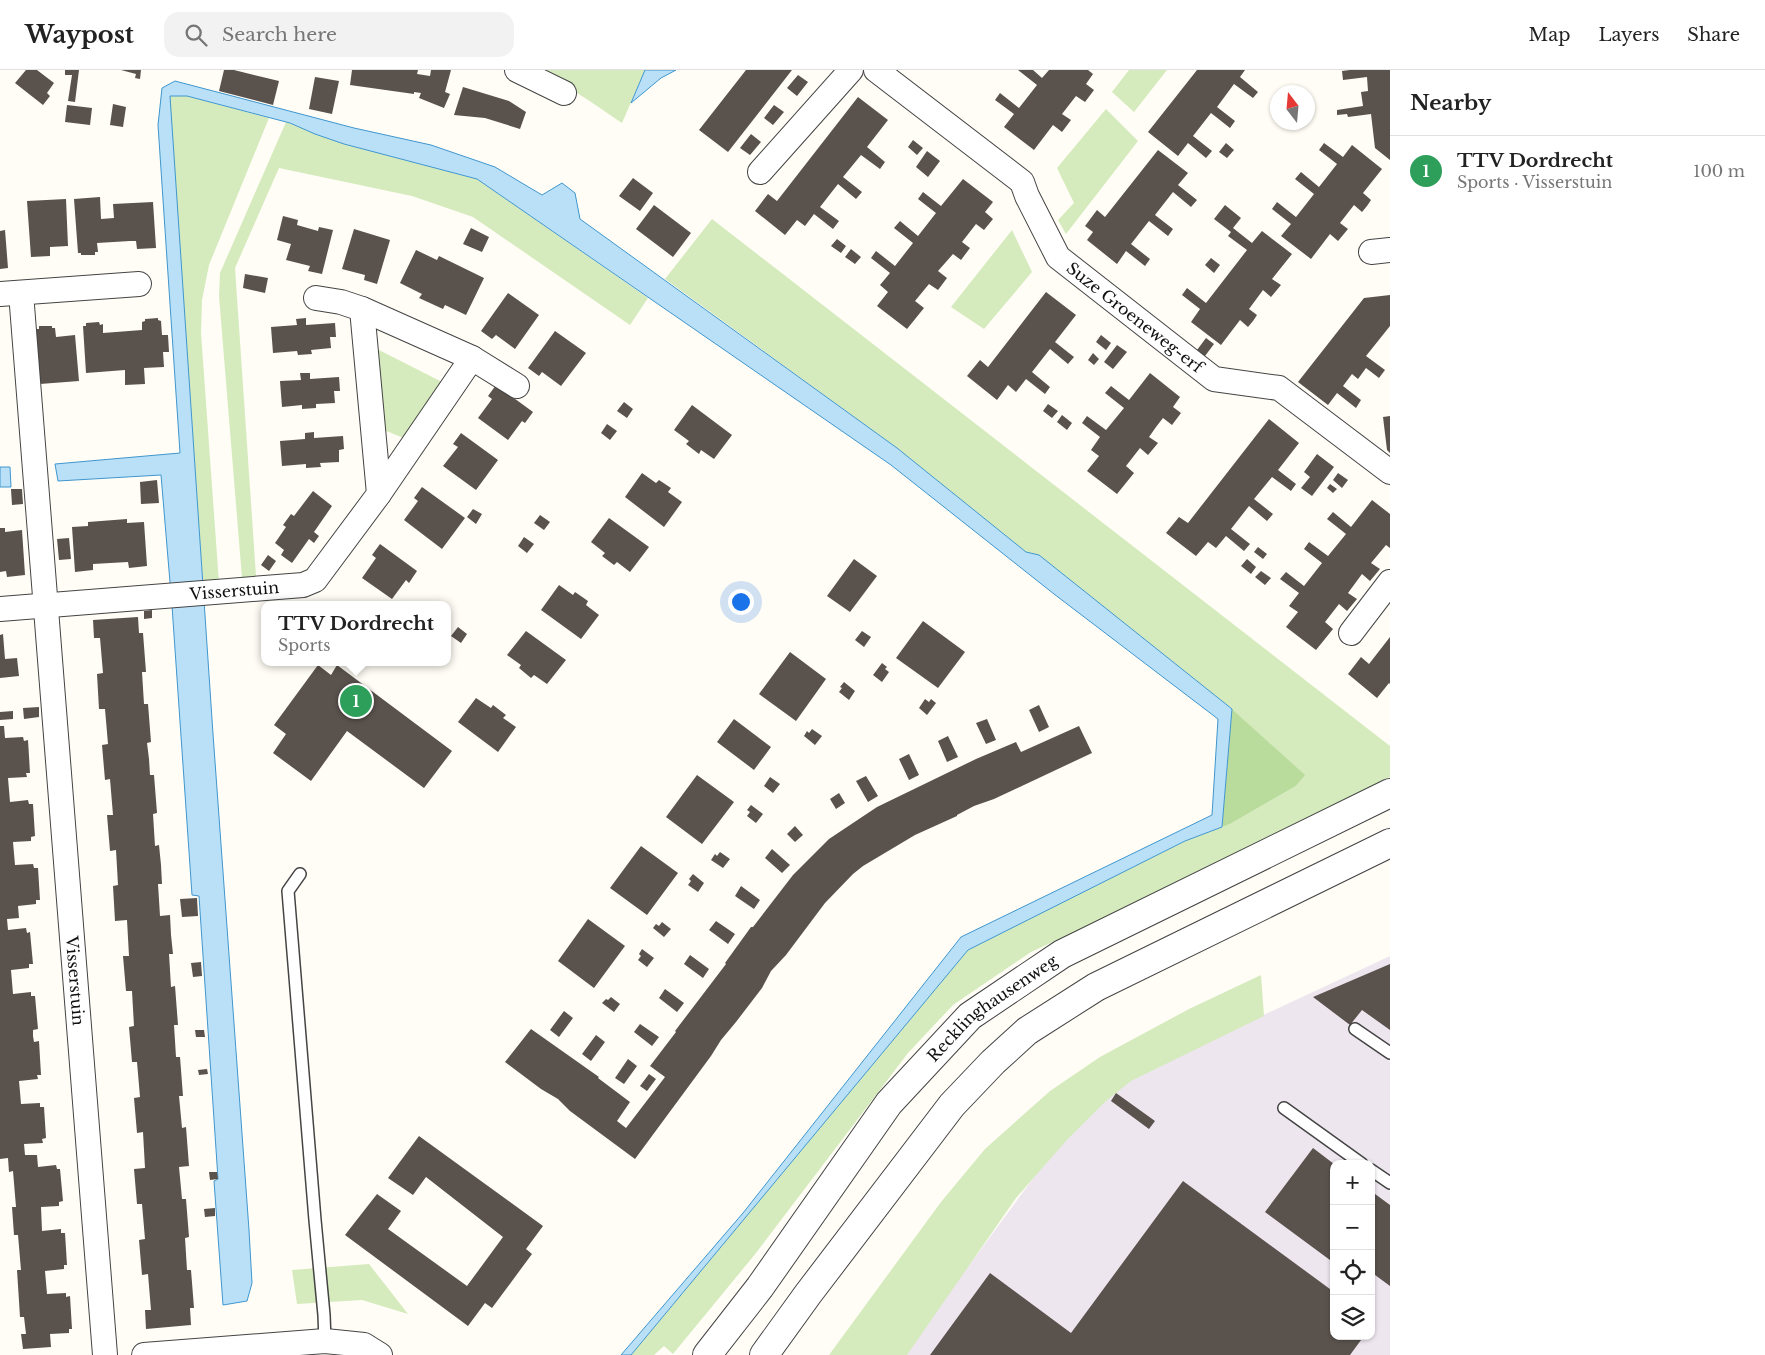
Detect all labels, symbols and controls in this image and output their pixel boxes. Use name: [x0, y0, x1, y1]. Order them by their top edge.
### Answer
search box: [164, 12, 514, 57]
text: Waypost: [25, 20, 134, 49]
icon: search: [182, 21, 210, 49]
text: Search here: [222, 23, 337, 46]
text: Map: [1529, 24, 1570, 46]
text: Layers: [1598, 24, 1659, 46]
text: Share: [1687, 24, 1740, 46]
north arrow: [1270, 85, 1315, 130]
text: Nearby: [1410, 90, 1491, 116]
text: TTV Dordrecht: [1457, 149, 1613, 172]
text: 1: [1423, 161, 1429, 181]
text: 100 m: [1693, 161, 1745, 181]
text: Sports · Visserstuin: [1457, 172, 1612, 192]
street label: Suze Groeneweg-erf: [1063, 258, 1209, 378]
street label: Visserstuin: [188, 577, 280, 604]
your location: [728, 589, 754, 615]
popup: [261, 601, 451, 666]
text: TTV Dordrecht: [278, 612, 434, 635]
text: Sports: [278, 635, 331, 655]
pin: 1: [340, 682, 372, 720]
street label: Visserstuin: [62, 934, 89, 1026]
street label: Recklinghausenweg: [923, 950, 1061, 1066]
map controls: [1330, 1160, 1375, 1340]
button: +: [1330, 1160, 1375, 1205]
button: −: [1330, 1205, 1375, 1250]
button: locate: [1330, 1250, 1375, 1295]
button: layers: [1330, 1295, 1375, 1340]

